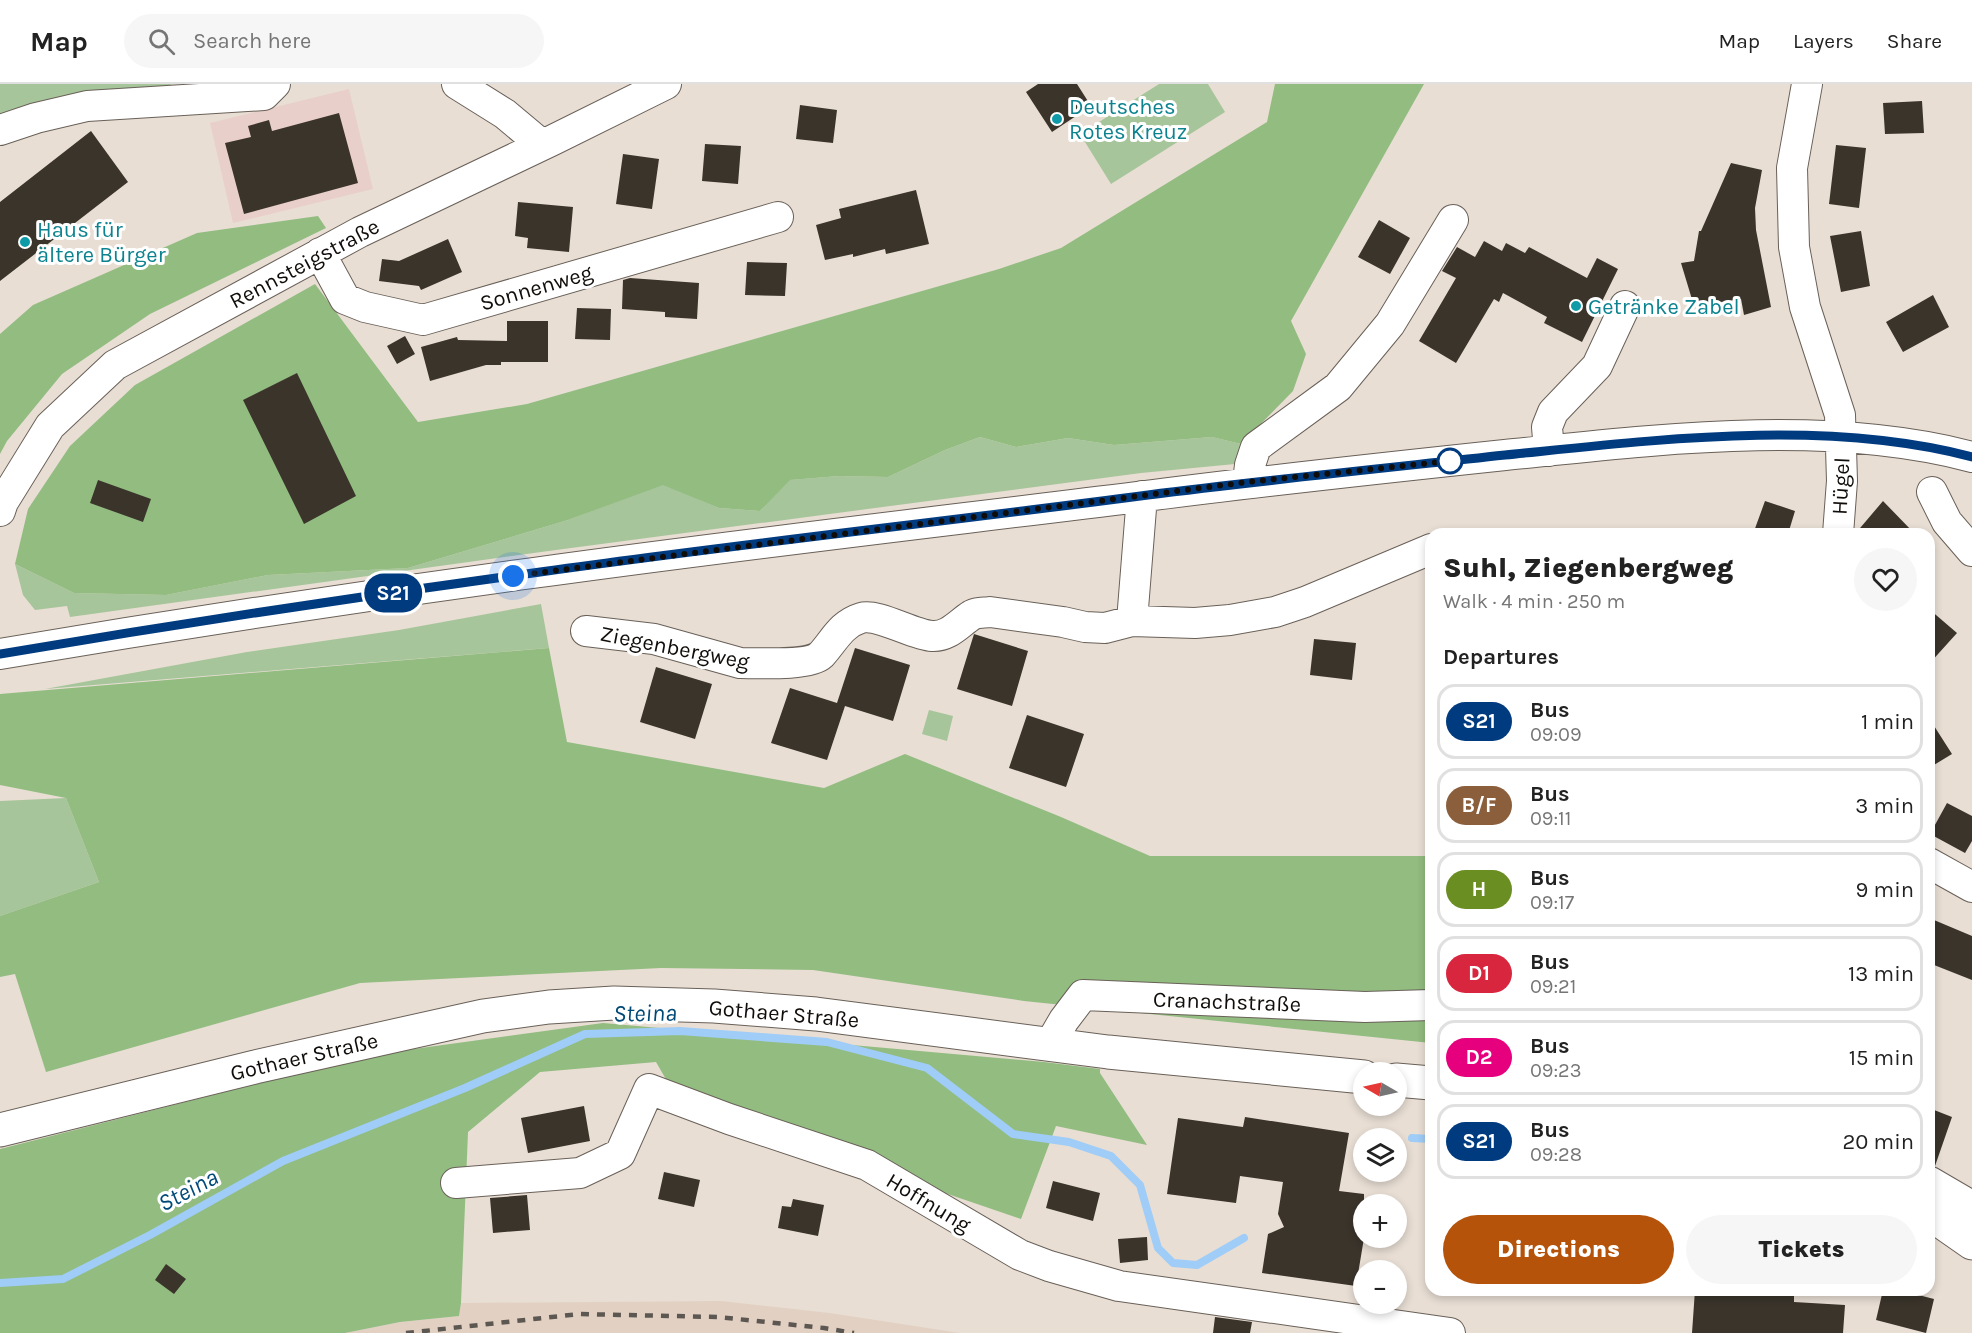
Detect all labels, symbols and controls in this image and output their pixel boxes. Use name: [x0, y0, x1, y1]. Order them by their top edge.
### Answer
search box: [124, 14, 544, 68]
text: Map: [30, 25, 88, 58]
icon: search: [145, 25, 178, 58]
text: Search here: [193, 28, 311, 54]
text: Map: [1718, 29, 1760, 53]
text: Layers: [1793, 29, 1854, 53]
text: Share: [1887, 29, 1942, 53]
place label: Deutsches Rotes Kreuz: [1069, 94, 1187, 145]
marker: Deutsches Rotes Kreuz: [1050, 112, 1064, 126]
street label: Rennsteigstraße: [225, 213, 384, 314]
place label: Haus für ältere Bürger: [37, 217, 166, 268]
marker: Haus für ältere Bürger: [18, 235, 32, 249]
street label: Sonnenweg: [477, 259, 596, 316]
place label: Getränke Zabel: [1588, 294, 1740, 320]
marker: Getränke Zabel: [1569, 299, 1583, 313]
unlabelled marker: [1437, 448, 1463, 474]
street label: Hügel: [1827, 456, 1855, 516]
button: heart: [1854, 548, 1917, 611]
text: Suhl, Ziegenbergweg: [1443, 551, 1734, 584]
your location: [498, 561, 528, 591]
line badge: S21: [358, 574, 428, 612]
text: S21: [376, 581, 410, 605]
text: Walk · 4 min · 250 m: [1443, 590, 1625, 613]
street label: Ziegenbergweg: [598, 621, 752, 675]
text: Departures: [1443, 644, 1559, 670]
text: Bus: [1530, 697, 1570, 723]
text: S21: [1462, 709, 1496, 733]
text: 1 min: [1861, 709, 1914, 735]
text: 09:09: [1530, 723, 1582, 746]
text: Bus: [1530, 781, 1570, 807]
text: B/F: [1462, 793, 1497, 817]
text: 3 min: [1855, 793, 1914, 819]
text: 09:11: [1530, 807, 1571, 830]
text: Bus: [1530, 865, 1570, 891]
text: H: [1472, 877, 1486, 901]
text: 9 min: [1856, 877, 1914, 903]
text: 09:17: [1530, 891, 1574, 914]
text: Bus: [1530, 949, 1570, 975]
text: D1: [1468, 961, 1490, 985]
text: 13 min: [1848, 961, 1914, 987]
text: 09:21: [1530, 975, 1576, 998]
street label: Cranachstraße: [1152, 986, 1302, 1018]
street label: Gothaer Straße: [708, 994, 860, 1034]
water label: Steina: [613, 998, 677, 1028]
street label: Gothaer Straße: [228, 1027, 381, 1087]
text: Bus: [1530, 1033, 1570, 1059]
text: D2: [1465, 1045, 1493, 1069]
text: 15 min: [1849, 1045, 1914, 1071]
text: 09:23: [1530, 1059, 1581, 1082]
north arrow: [1353, 1062, 1407, 1116]
map controls: [1353, 1062, 1407, 1314]
text: Bus: [1530, 1117, 1570, 1143]
button: layers: [1353, 1128, 1407, 1182]
text: S21: [1462, 1129, 1496, 1153]
text: 20 min: [1843, 1129, 1914, 1155]
text: 09:28: [1530, 1143, 1582, 1166]
water label: Steina: [153, 1163, 223, 1217]
street label: Hoffnung: [881, 1167, 976, 1239]
button: +: [1353, 1194, 1407, 1248]
button: Directions: [1443, 1215, 1674, 1284]
button: Tickets: [1686, 1215, 1917, 1284]
button: −: [1353, 1260, 1407, 1314]

